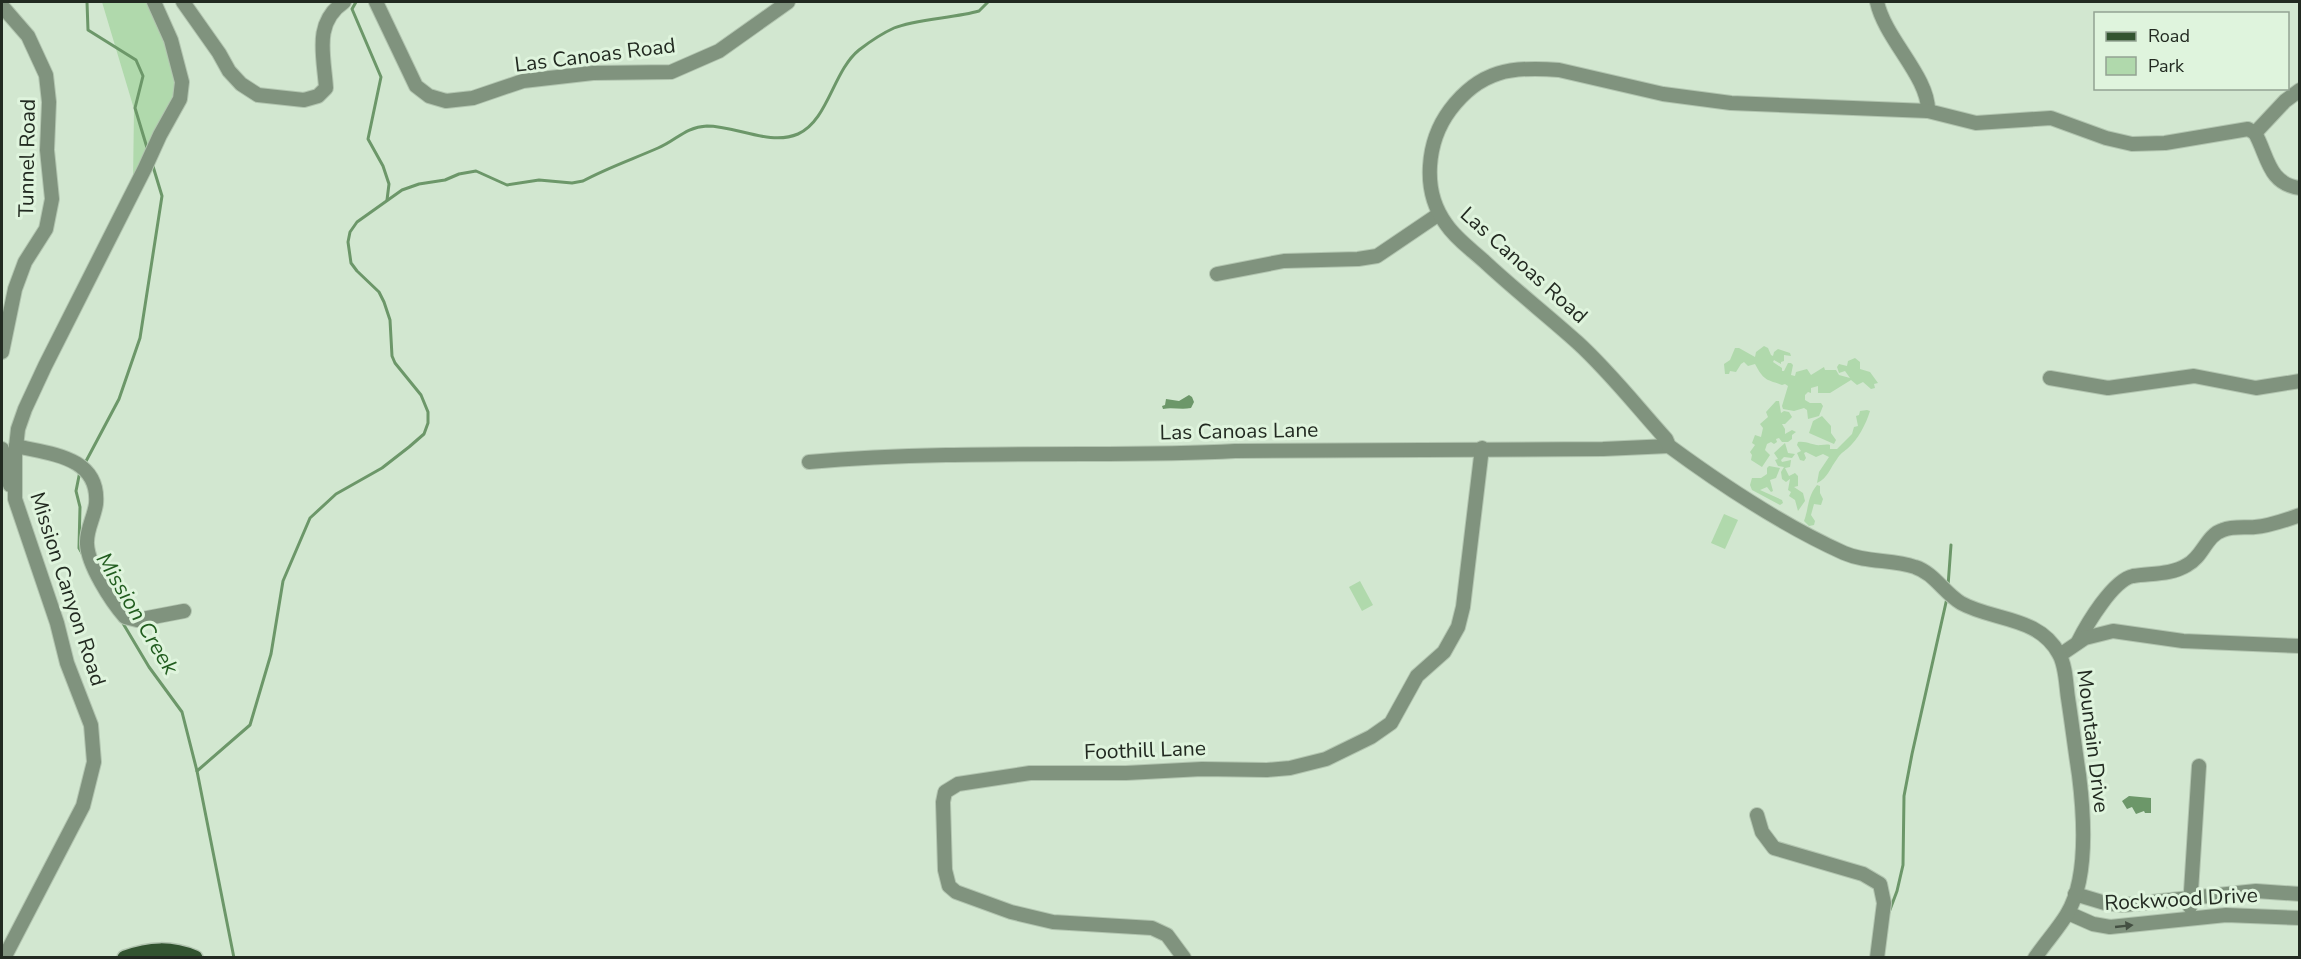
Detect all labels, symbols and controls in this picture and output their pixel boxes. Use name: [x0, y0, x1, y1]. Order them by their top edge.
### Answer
legend: [2094, 12, 2289, 90]
text: Road: [2148, 24, 2190, 48]
street label: Las Canoas Road: [513, 31, 677, 79]
text: Park: [2148, 54, 2185, 78]
street label: Tunnel Road: [12, 99, 42, 217]
street label: Las Canoas Road: [1454, 200, 1594, 330]
street label: Las Canoas Lane: [1159, 416, 1319, 446]
street label: Mission Canyon Road: [23, 489, 113, 689]
water label: Mission Creek: [89, 547, 186, 681]
street label: Mountain Drive: [2070, 668, 2116, 814]
street label: Foothill Lane: [1084, 734, 1206, 766]
street label: Rockwood Drive: [2104, 881, 2258, 917]
one-way arrow: [2114, 921, 2133, 931]

